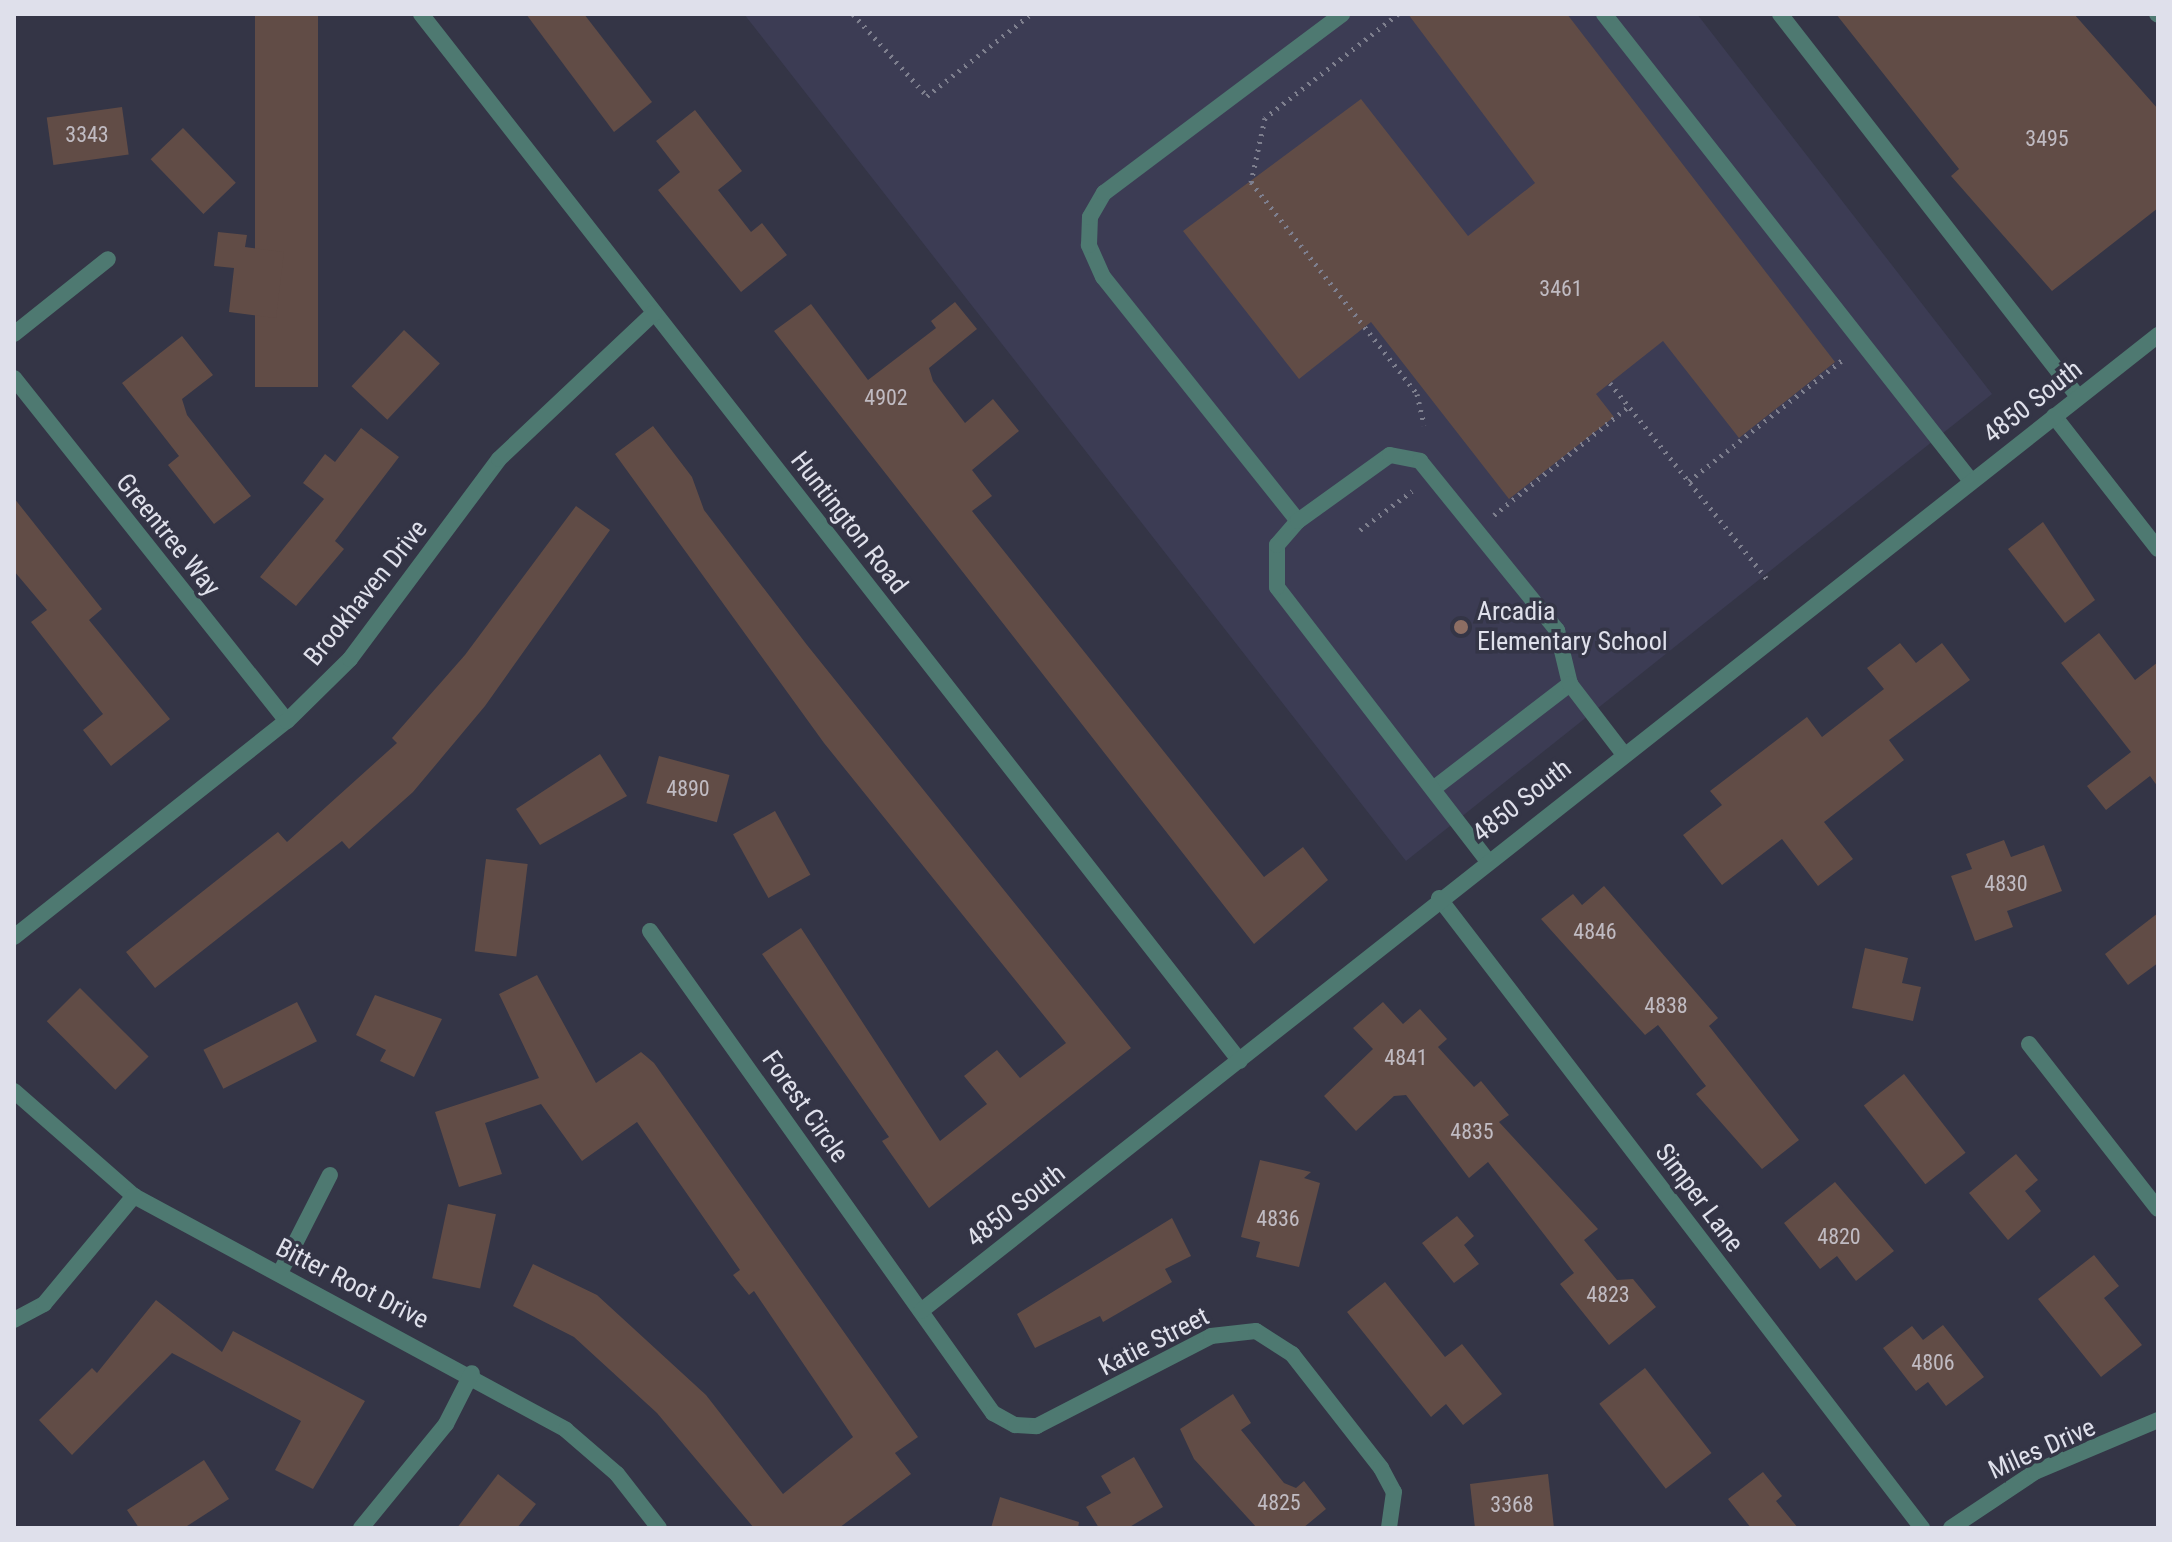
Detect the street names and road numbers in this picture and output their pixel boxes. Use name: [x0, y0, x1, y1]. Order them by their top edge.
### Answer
street label: 4850 South: [1977, 354, 2089, 450]
street label: Huntington Road: [784, 446, 914, 600]
street label: Greentree Way: [109, 468, 227, 602]
street label: Brookhaven Drive: [298, 514, 434, 672]
street label: 4850 South: [1466, 753, 1578, 849]
street label: Forest Circle: [755, 1045, 855, 1169]
street label: Simper Lane: [1648, 1138, 1750, 1258]
street label: 4850 South: [960, 1158, 1072, 1254]
street label: Bitter Root Drive: [270, 1232, 434, 1336]
street label: Katie Street: [1094, 1301, 1214, 1383]
street label: Miles Drive: [1984, 1412, 2100, 1486]

